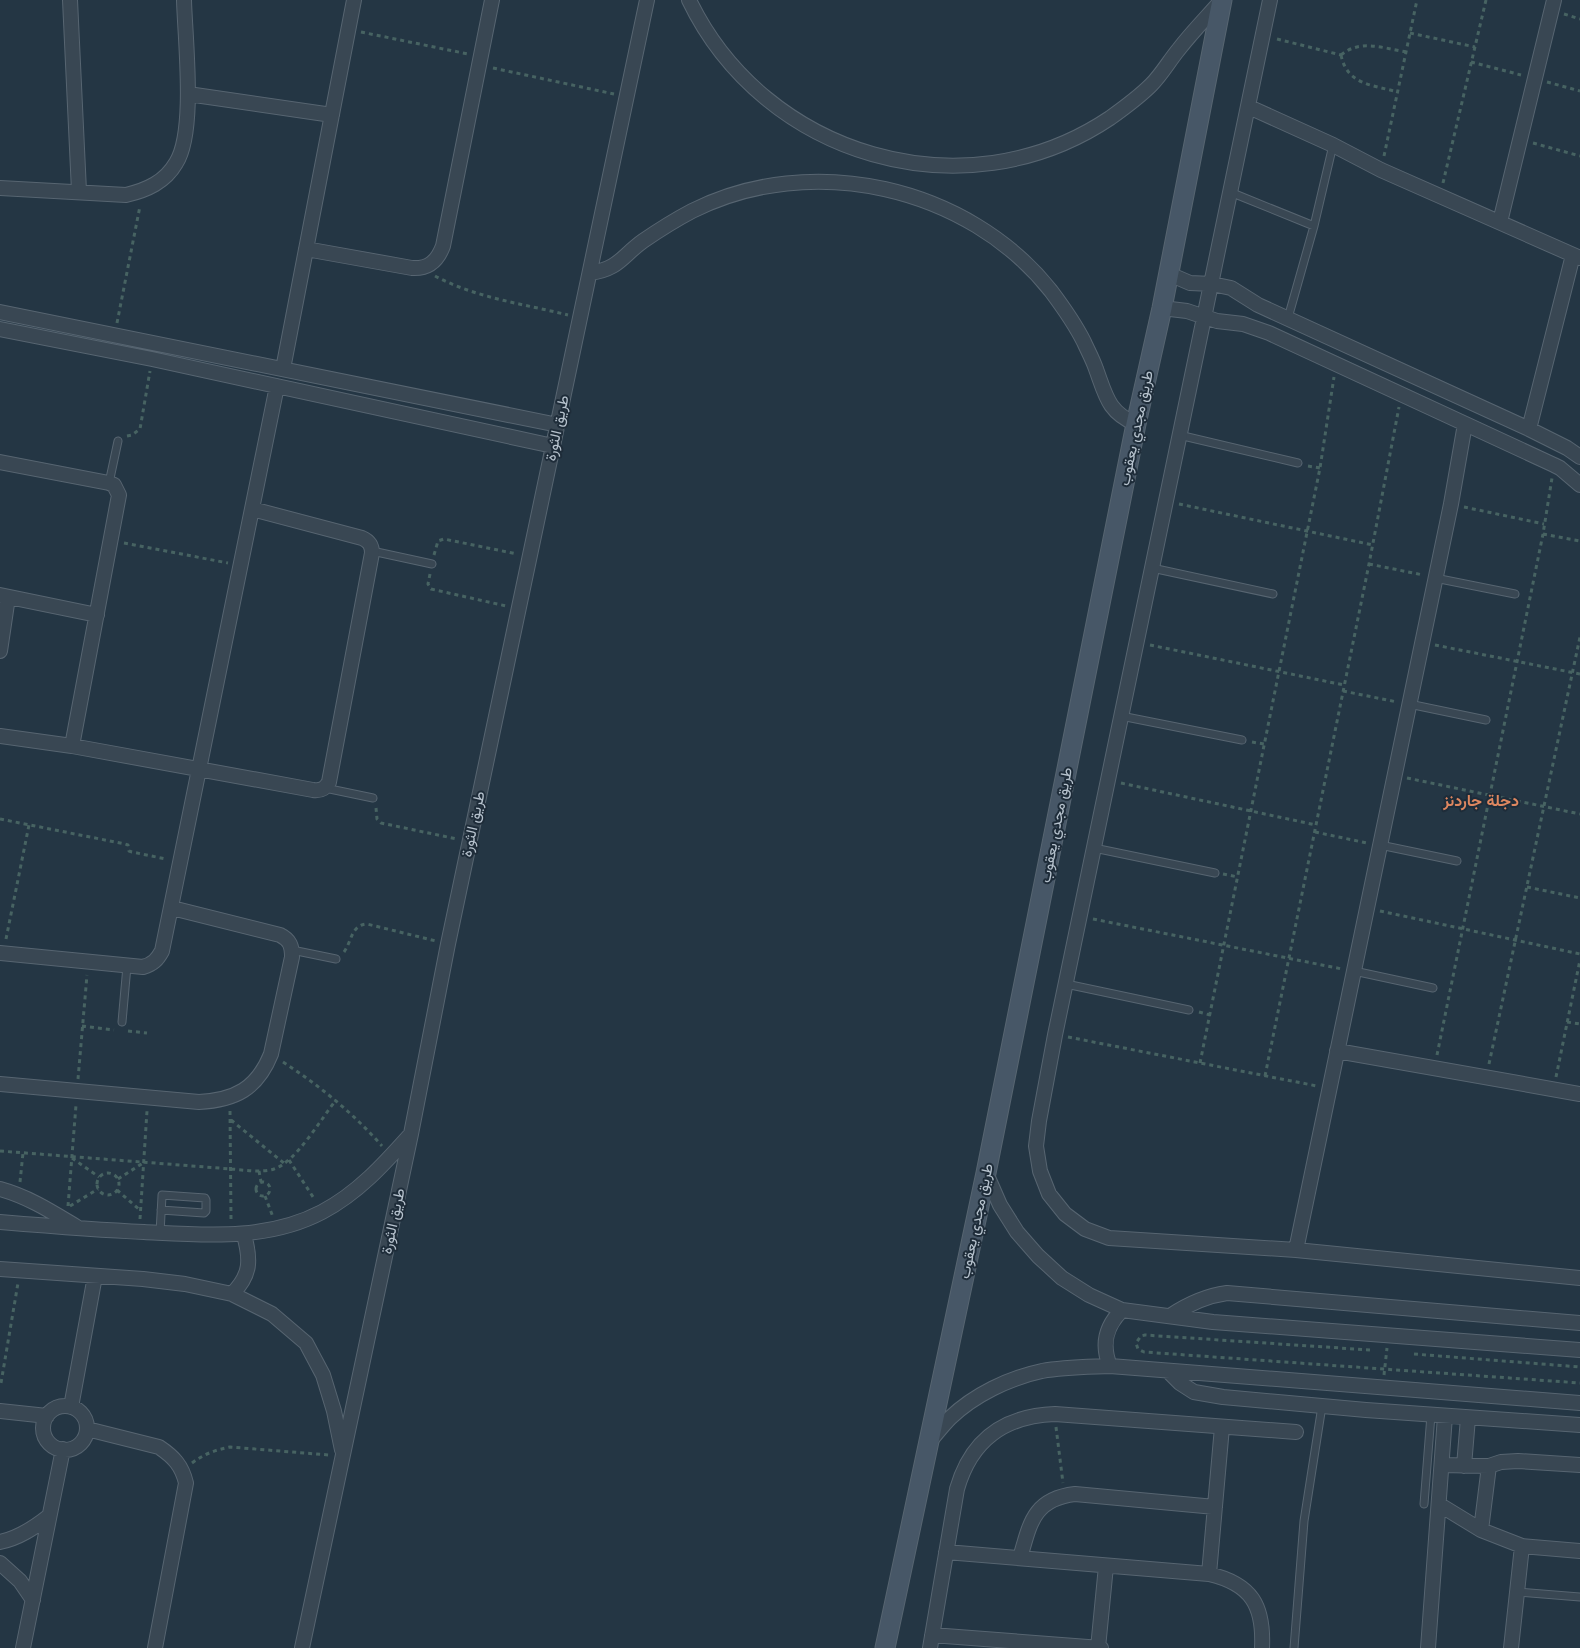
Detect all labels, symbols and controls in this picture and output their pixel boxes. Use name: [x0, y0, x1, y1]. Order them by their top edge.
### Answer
street label: طريق مجدي يعقوب: [1115, 368, 1161, 488]
street label: طريق الثورة: [541, 393, 574, 463]
street label: طريق مجدي يعقوب: [1036, 765, 1080, 885]
street label: طريق الثورة: [457, 789, 490, 859]
district label: دجلة جاردنز: [1442, 792, 1519, 811]
street label: طريق مجدي يعقوب: [955, 1161, 1001, 1281]
street label: طريق الثورة: [377, 1186, 410, 1256]

